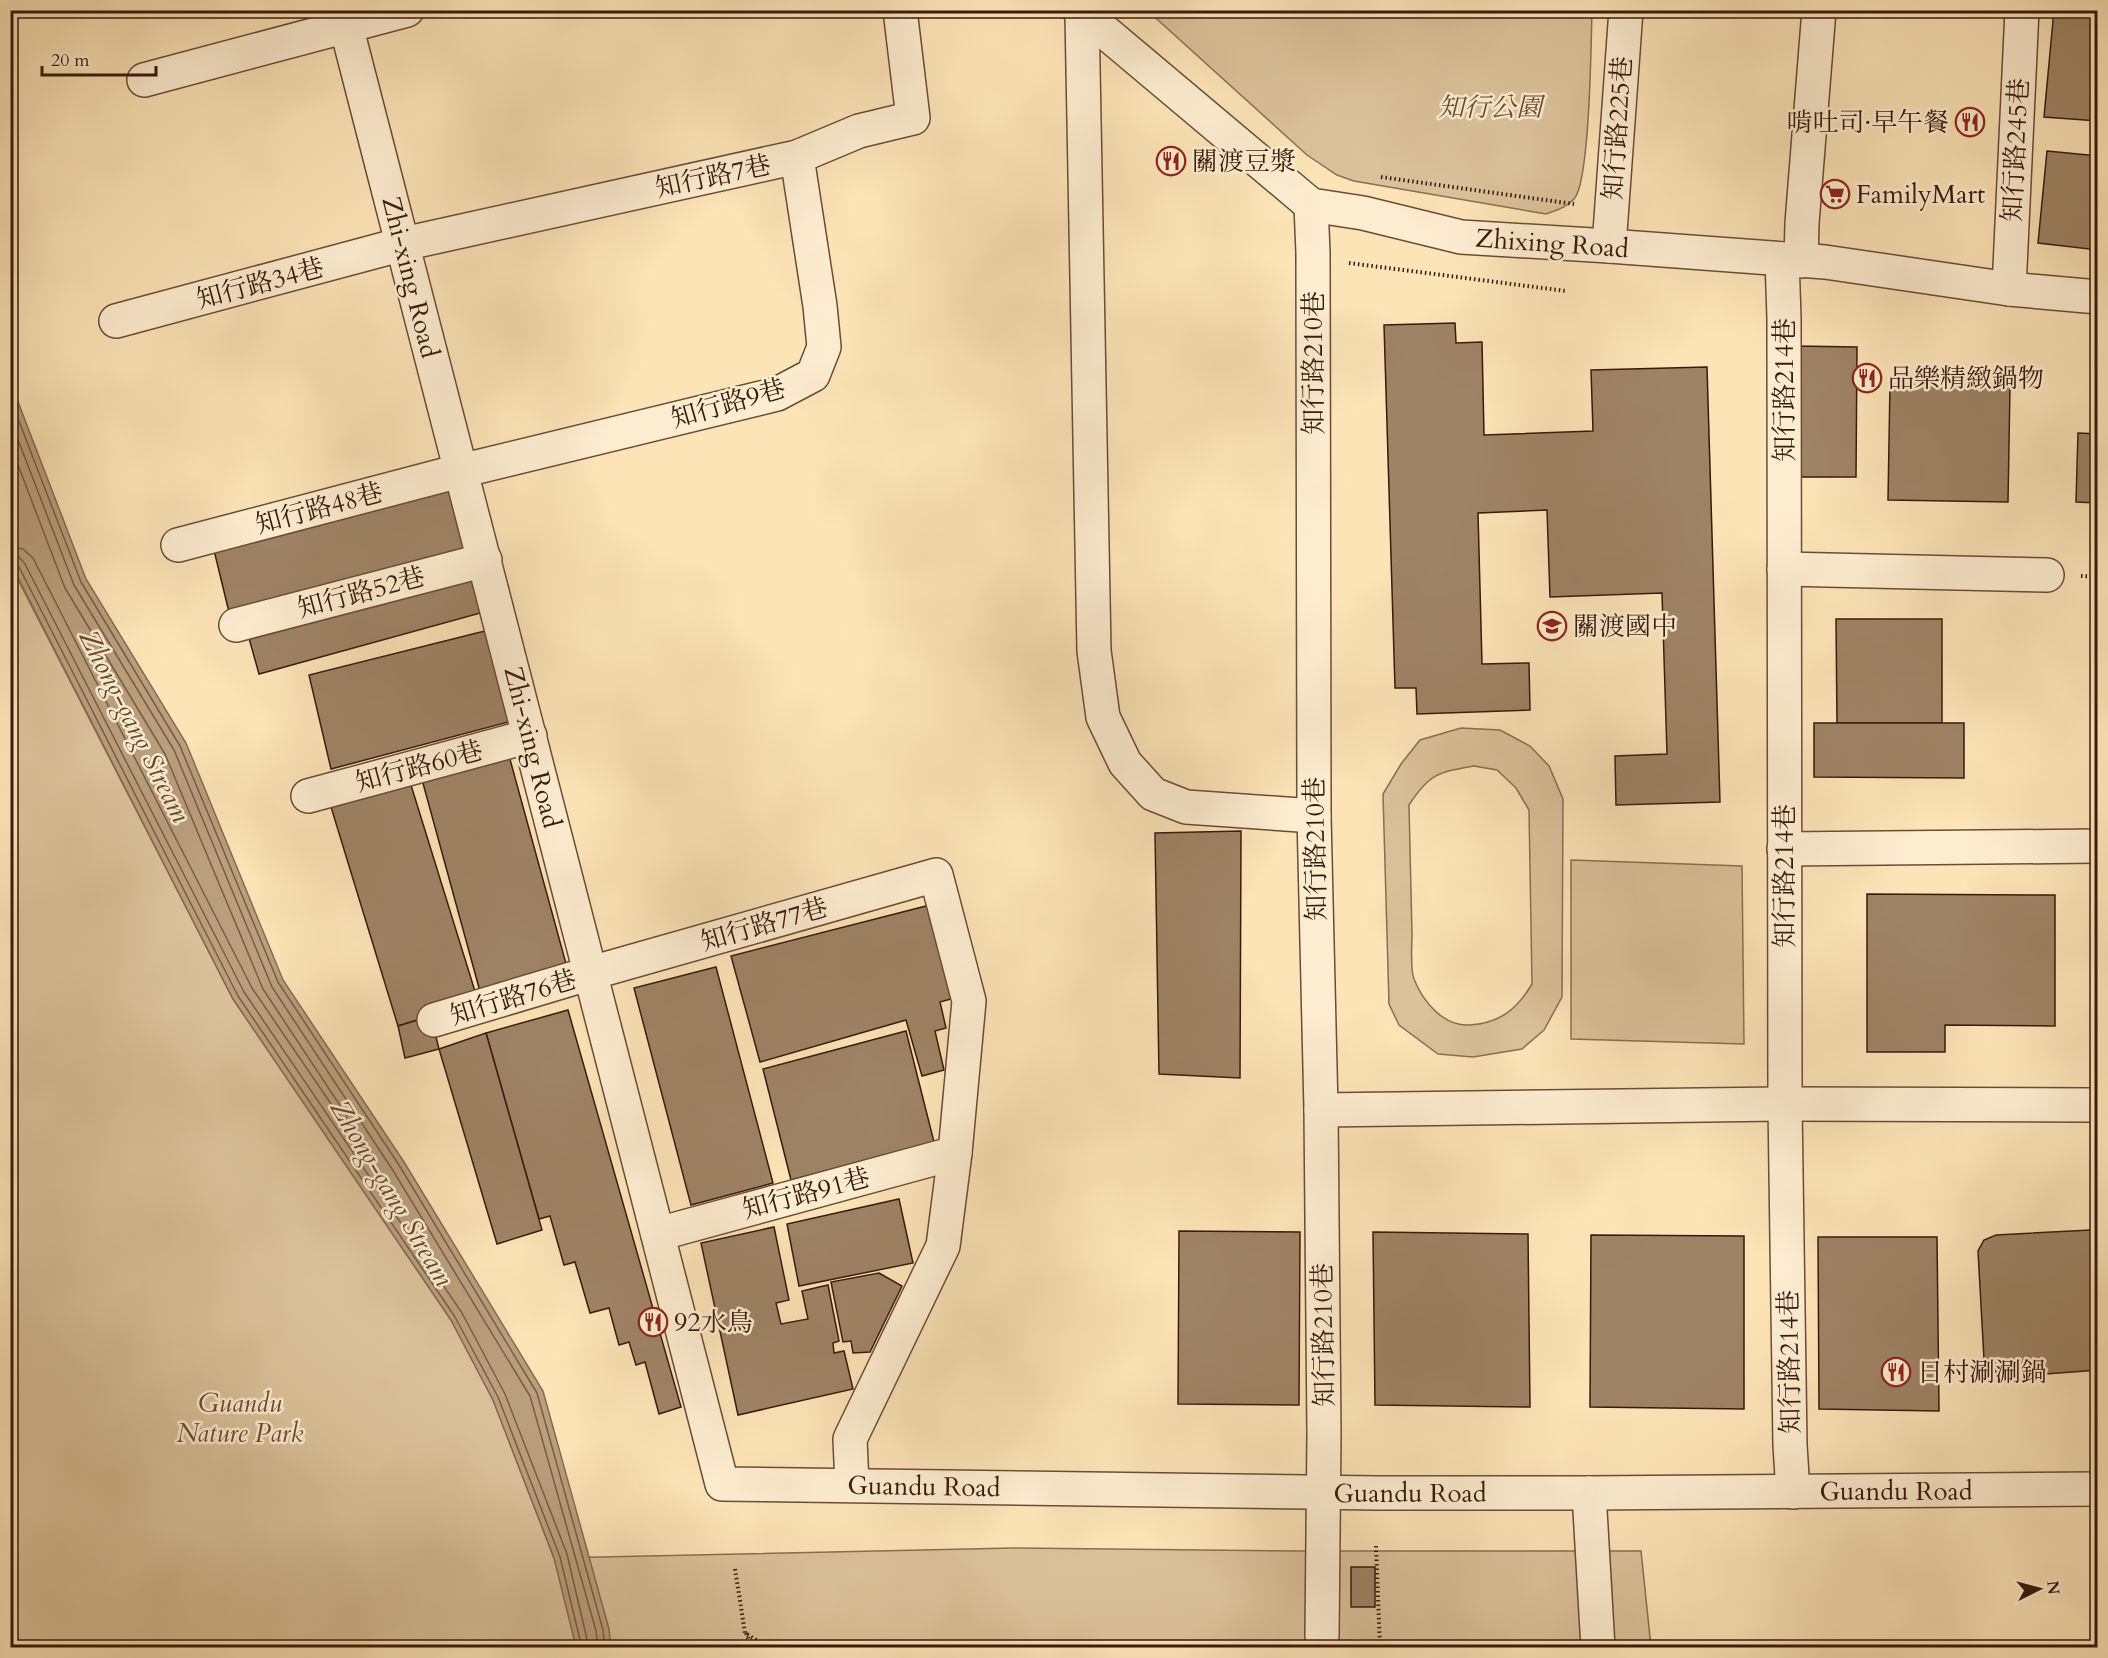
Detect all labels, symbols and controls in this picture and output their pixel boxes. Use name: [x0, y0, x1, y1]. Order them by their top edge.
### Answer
scale bar: [42, 39, 156, 77]
text: 20 m: [51, 48, 90, 73]
street label: 知行路225巷: [1595, 55, 1640, 201]
street label: 知行路245巷: [1994, 77, 2037, 223]
park label: 知行公園: [1438, 90, 1546, 125]
place label: 啃吐司·早午餐: [1786, 105, 1949, 140]
restaurant icon: 啃吐司·早午餐: [1954, 106, 1986, 138]
place label: 關渡豆漿: [1192, 144, 1296, 179]
restaurant icon: 關渡豆漿: [1155, 145, 1187, 177]
street label: 知行路7巷: [652, 147, 774, 206]
place label: FamilyMart: [1856, 177, 1985, 212]
supermarket icon: FamilyMart: [1819, 178, 1851, 210]
street label: Zhi-xing Road: [374, 193, 448, 362]
street label: Zhixing Road: [1474, 221, 1630, 266]
street label: 知行路34巷: [193, 250, 328, 317]
street label: 知行路210巷: [1296, 291, 1331, 435]
street label: 知行路214巷: [1767, 318, 1802, 462]
place label: 品樂精緻鍋物: [1888, 361, 2044, 396]
restaurant icon: 品樂精緻鍋物: [1851, 362, 1883, 394]
street label: 知行路9巷: [667, 370, 789, 436]
street label: 知行路48巷: [252, 475, 387, 542]
street label: 知行路52巷: [294, 559, 429, 626]
place label: 關渡國中: [1573, 609, 1677, 644]
school or university icon: 關渡國中: [1536, 610, 1568, 642]
water label: Zhong-gang Stream: [70, 623, 199, 830]
street label: Zhi-xing Road: [496, 663, 570, 832]
street label: 知行路60巷: [352, 733, 487, 800]
street label: 知行路210巷: [1297, 777, 1334, 921]
street label: 知行路214巷: [1767, 804, 1802, 948]
street label: 知行路77巷: [697, 890, 832, 959]
street label: 知行路76巷: [446, 962, 581, 1033]
water label: Zhong-gang Stream: [321, 1093, 462, 1294]
street label: 知行路91巷: [739, 1160, 874, 1227]
street label: 知行路210巷: [1305, 1263, 1342, 1407]
street label: 知行路214巷: [1771, 1290, 1808, 1434]
place label: 92水鳥: [674, 1305, 753, 1340]
restaurant icon: 92水鳥: [637, 1306, 669, 1338]
place label: 日村涮涮鍋: [1917, 1355, 2047, 1390]
restaurant icon: 日村涮涮鍋: [1880, 1356, 1912, 1388]
park label: Guandu Nature Park: [177, 1386, 303, 1451]
street label: Guandu Road: [847, 1468, 1001, 1505]
street label: Guandu Road: [1819, 1474, 1973, 1509]
street label: Guandu Road: [1333, 1476, 1487, 1511]
north arrow: [2009, 1559, 2069, 1619]
text: N: [2041, 1579, 2065, 1596]

